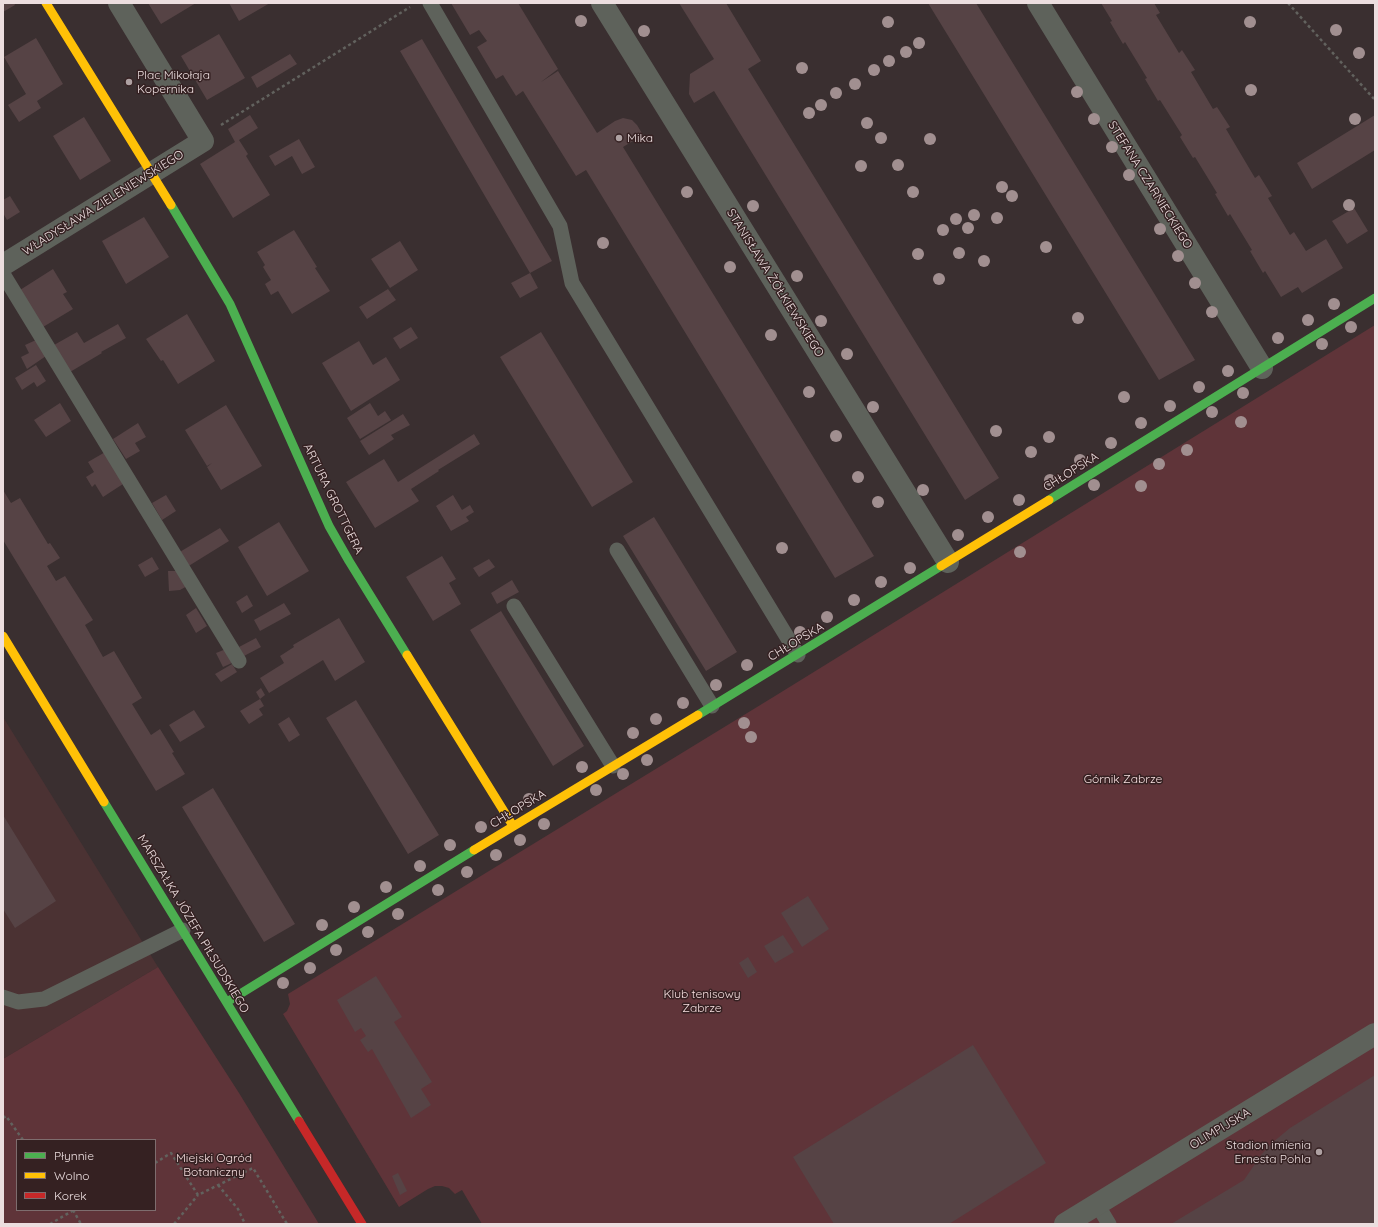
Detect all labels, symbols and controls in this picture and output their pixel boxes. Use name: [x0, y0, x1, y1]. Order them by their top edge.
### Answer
place label: Plac Mikołaja Kopernika: [137, 68, 210, 96]
marker: Plac Mikołaja Kopernika: [124, 77, 134, 87]
street label: STEFANA CZARNIECKIEGO: [1105, 118, 1195, 252]
place label: Mika: [627, 131, 653, 145]
marker: Mika: [614, 133, 624, 143]
street label: WŁADYSŁAWA ZIELENIEWSKIEGO: [20, 147, 186, 259]
street label: STANISŁAWA ŻÓŁKIEWSKIEGO: [723, 206, 827, 360]
street label: ARTURA GROTTGERA: [300, 441, 366, 557]
street label: CHŁOPSKA: [1041, 449, 1101, 495]
street label: CHŁOPSKA: [766, 620, 826, 664]
park label: Górnik Zabrze: [1084, 772, 1162, 786]
street label: CHŁOPSKA: [488, 787, 548, 831]
street label: MARSZAŁKA JÓZEFA PIŁSUDSKIEGO: [134, 832, 252, 1016]
park label: Klub tenisowy Zabrze: [663, 987, 741, 1015]
street label: OLIMPIJSKA: [1187, 1105, 1253, 1153]
place label: Stadion imienia Ernesta Pohla: [1226, 1138, 1311, 1166]
legend: [16, 1139, 156, 1211]
marker: Stadion imienia Ernesta Pohla: [1314, 1147, 1324, 1157]
text: Płynnie: [54, 1148, 94, 1163]
park label: Miejski Ogród Botaniczny: [176, 1151, 252, 1179]
text: Wolno: [54, 1168, 90, 1183]
text: Korek: [54, 1188, 87, 1203]

